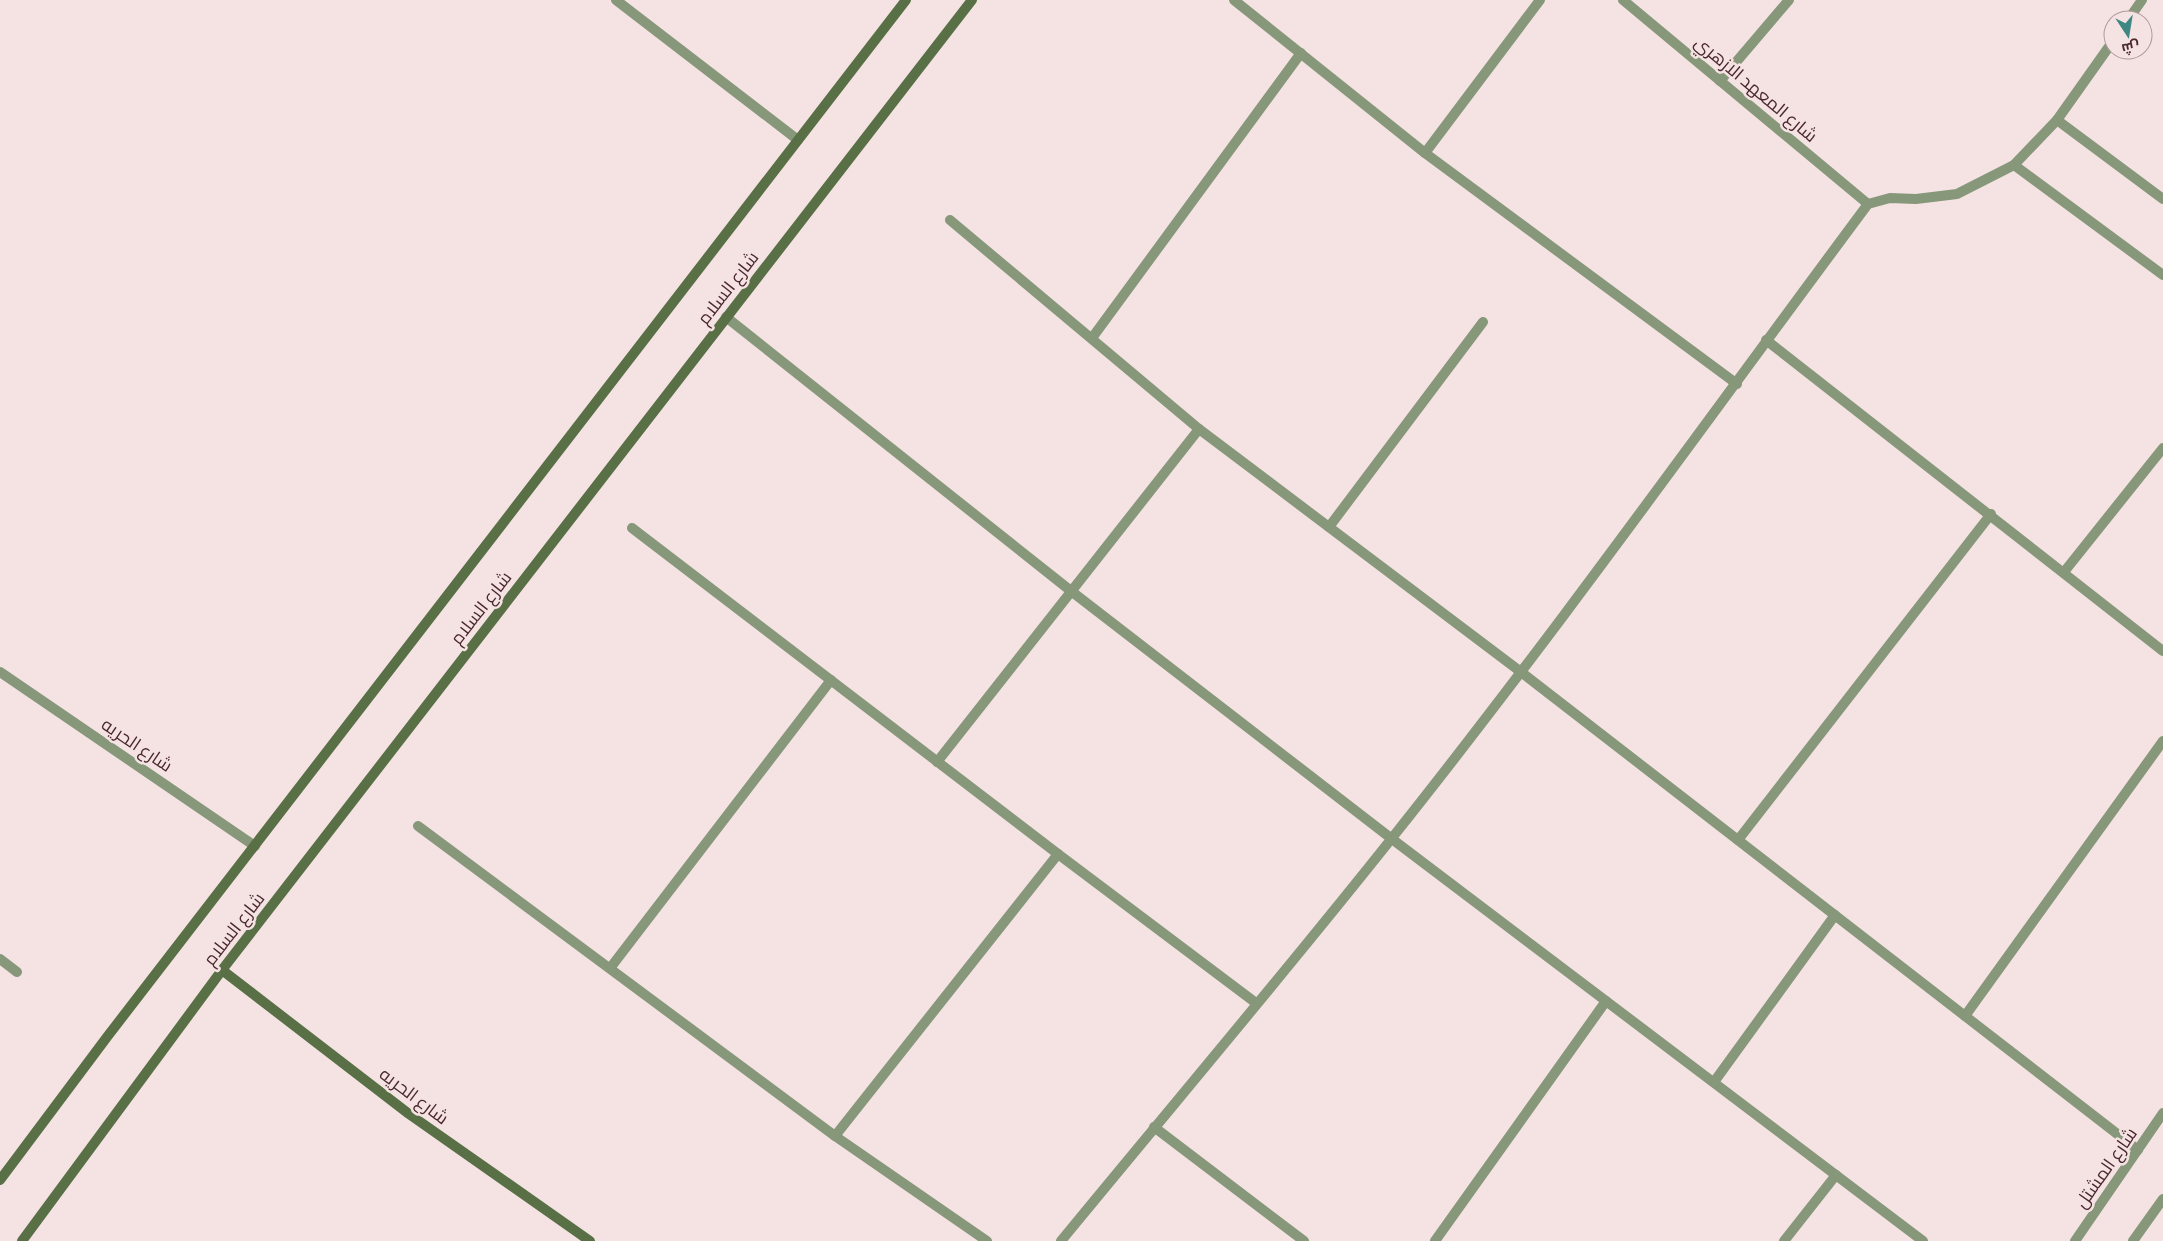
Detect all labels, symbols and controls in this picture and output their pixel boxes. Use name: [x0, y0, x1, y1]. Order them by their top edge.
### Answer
north arrow: [2103, 10, 2153, 60]
street label: شارع المعهد الازهري: [1688, 32, 1821, 149]
text: ش: [2120, 37, 2141, 57]
street label: شارع السلام: [693, 248, 764, 330]
street label: شارع السلام: [446, 568, 517, 650]
street label: شارع الحريه: [97, 714, 176, 778]
street label: شارع السلام: [199, 889, 270, 971]
street label: شارع الحريه: [374, 1064, 452, 1130]
street label: شارع المشتل: [2071, 1124, 2143, 1213]

